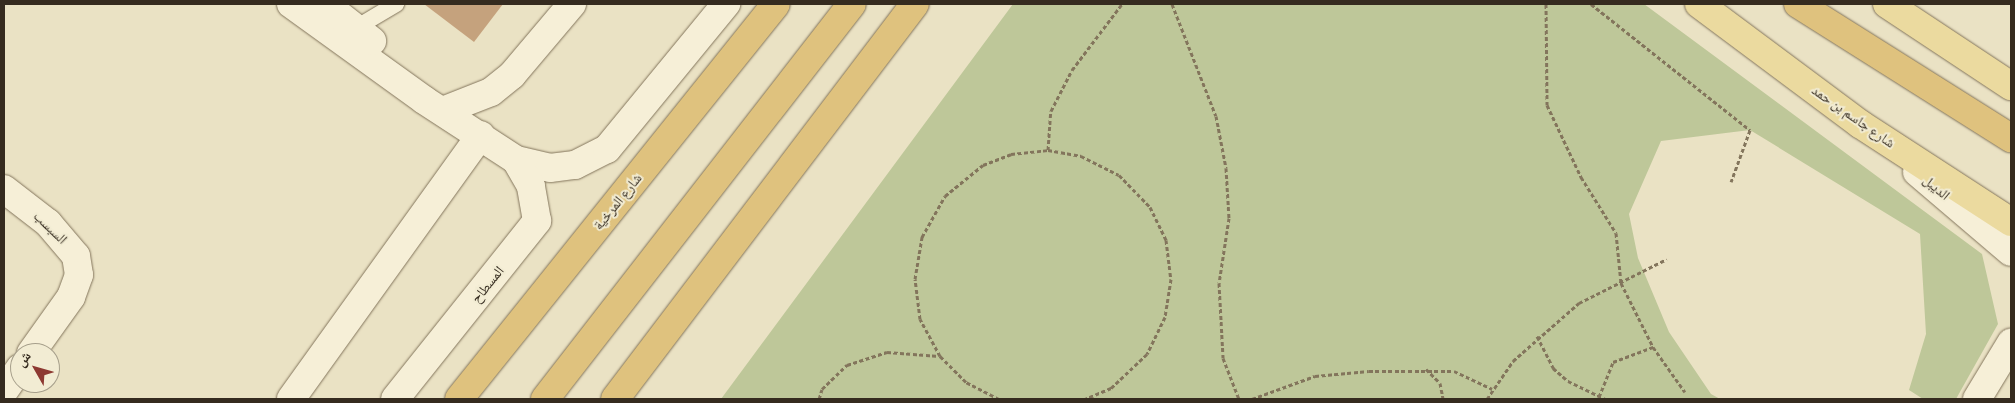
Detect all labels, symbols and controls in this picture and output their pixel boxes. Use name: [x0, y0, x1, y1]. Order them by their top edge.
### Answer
street label: شارع جاسم بن حمد: [1808, 82, 1898, 152]
street label: شارع المرخية: [590, 171, 646, 233]
street label: الديبل: [1919, 172, 1953, 204]
street label: السبسب: [30, 208, 70, 248]
street label: المسطاح: [468, 263, 508, 307]
north arrow: [10, 343, 60, 393]
text: ش: [12, 348, 35, 370]

